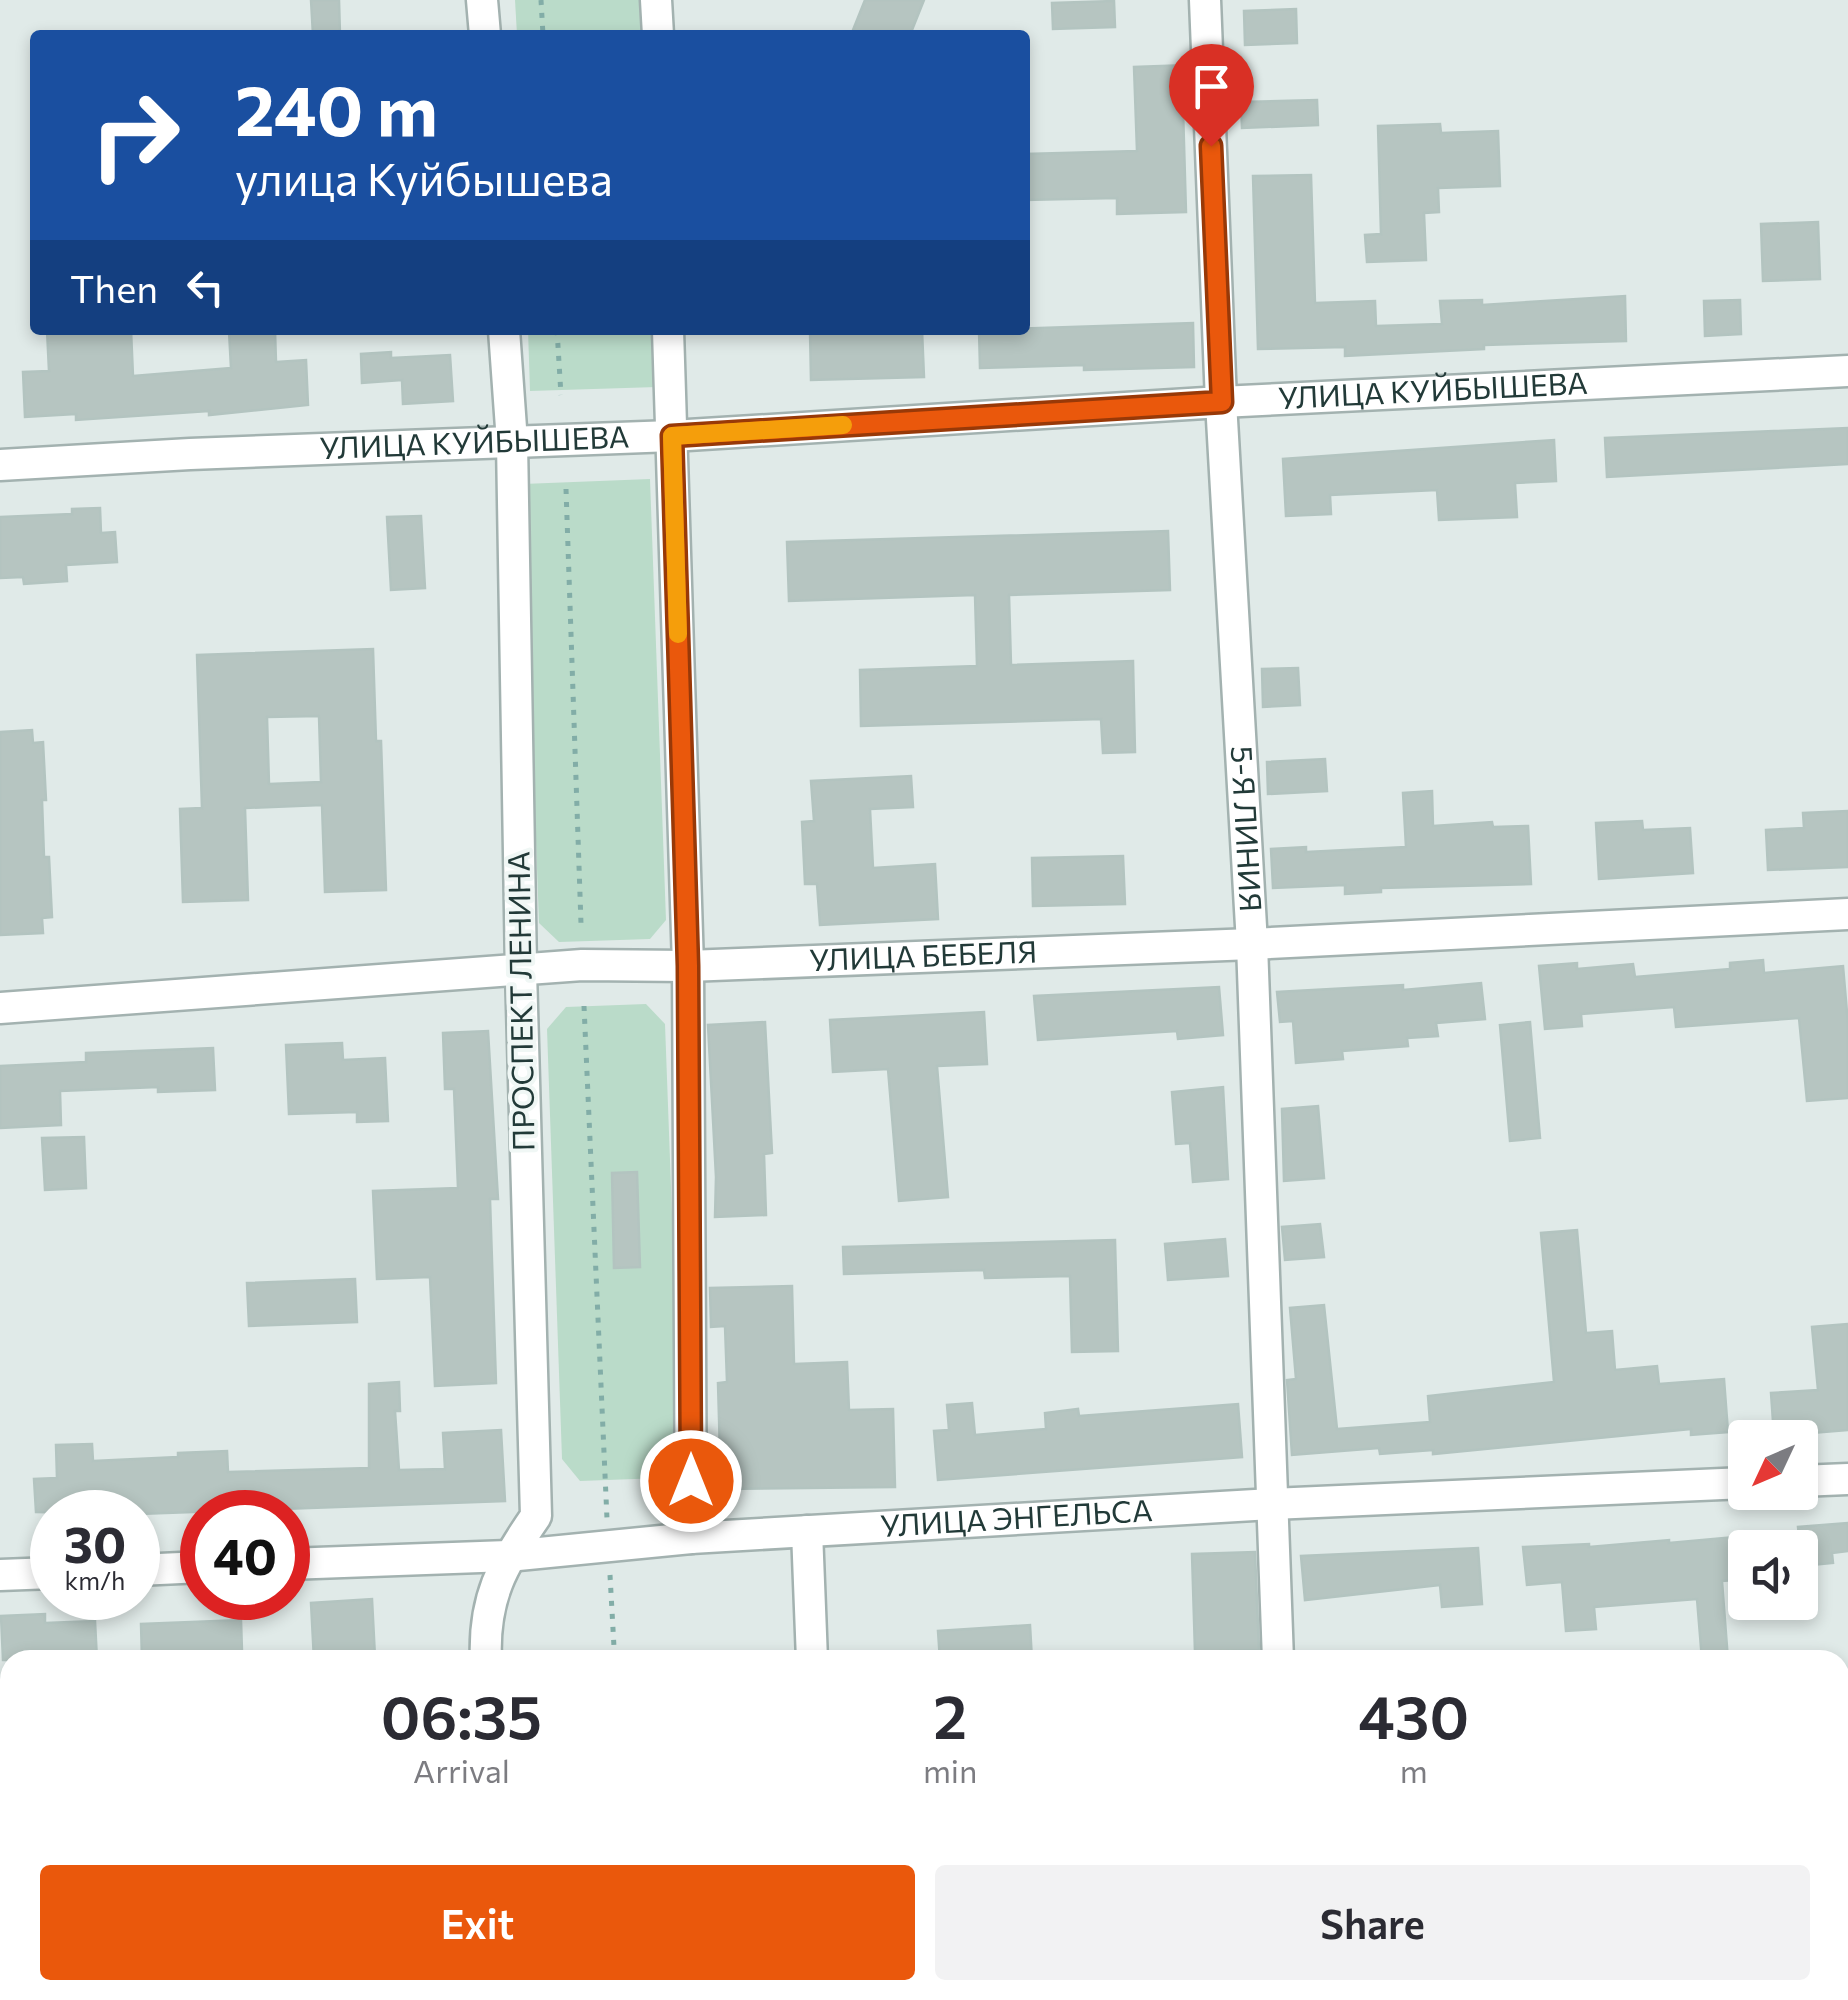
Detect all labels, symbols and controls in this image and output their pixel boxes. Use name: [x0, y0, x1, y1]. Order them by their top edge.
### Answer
pin: [1169, 44, 1254, 147]
icon: arrive: [1184, 59, 1239, 114]
text: 240 m: [235, 65, 438, 150]
icon: right: [70, 70, 200, 200]
text: улица Куйбышева: [235, 150, 613, 205]
icon: left: [178, 260, 233, 315]
text: Then: [70, 264, 158, 311]
street label: УЛИЦА КУЙБЫШЕВА: [1277, 363, 1589, 415]
street label: УЛИЦА КУЙБЫШЕВА: [319, 417, 630, 465]
street label: 5-Я ЛИНИЯ: [1225, 745, 1271, 913]
street label: ПРОСПЕКТ ЛЕНИНА: [498, 851, 541, 1151]
street label: УЛИЦА БЕБЕЛЯ: [809, 931, 1038, 977]
north arrow: [1728, 1420, 1818, 1510]
map controls: [1728, 1420, 1818, 1620]
position arrow: [639, 1429, 743, 1533]
speed limit sign: 40: [180, 1490, 310, 1620]
street label: УЛИЦА ЭНГЕЛЬСА: [879, 1490, 1153, 1543]
text: 30: [64, 1512, 126, 1573]
button: sound: [1728, 1530, 1818, 1620]
text: km/h: [65, 1565, 125, 1595]
text: 06:35: [381, 1678, 542, 1751]
text: 2: [933, 1678, 967, 1751]
text: 430: [1358, 1678, 1469, 1751]
text: Arrival: [413, 1750, 510, 1790]
text: min: [923, 1750, 977, 1790]
text: m: [1400, 1750, 1428, 1790]
button: Exit: [40, 1865, 915, 1980]
button: Share: [935, 1865, 1810, 1980]

